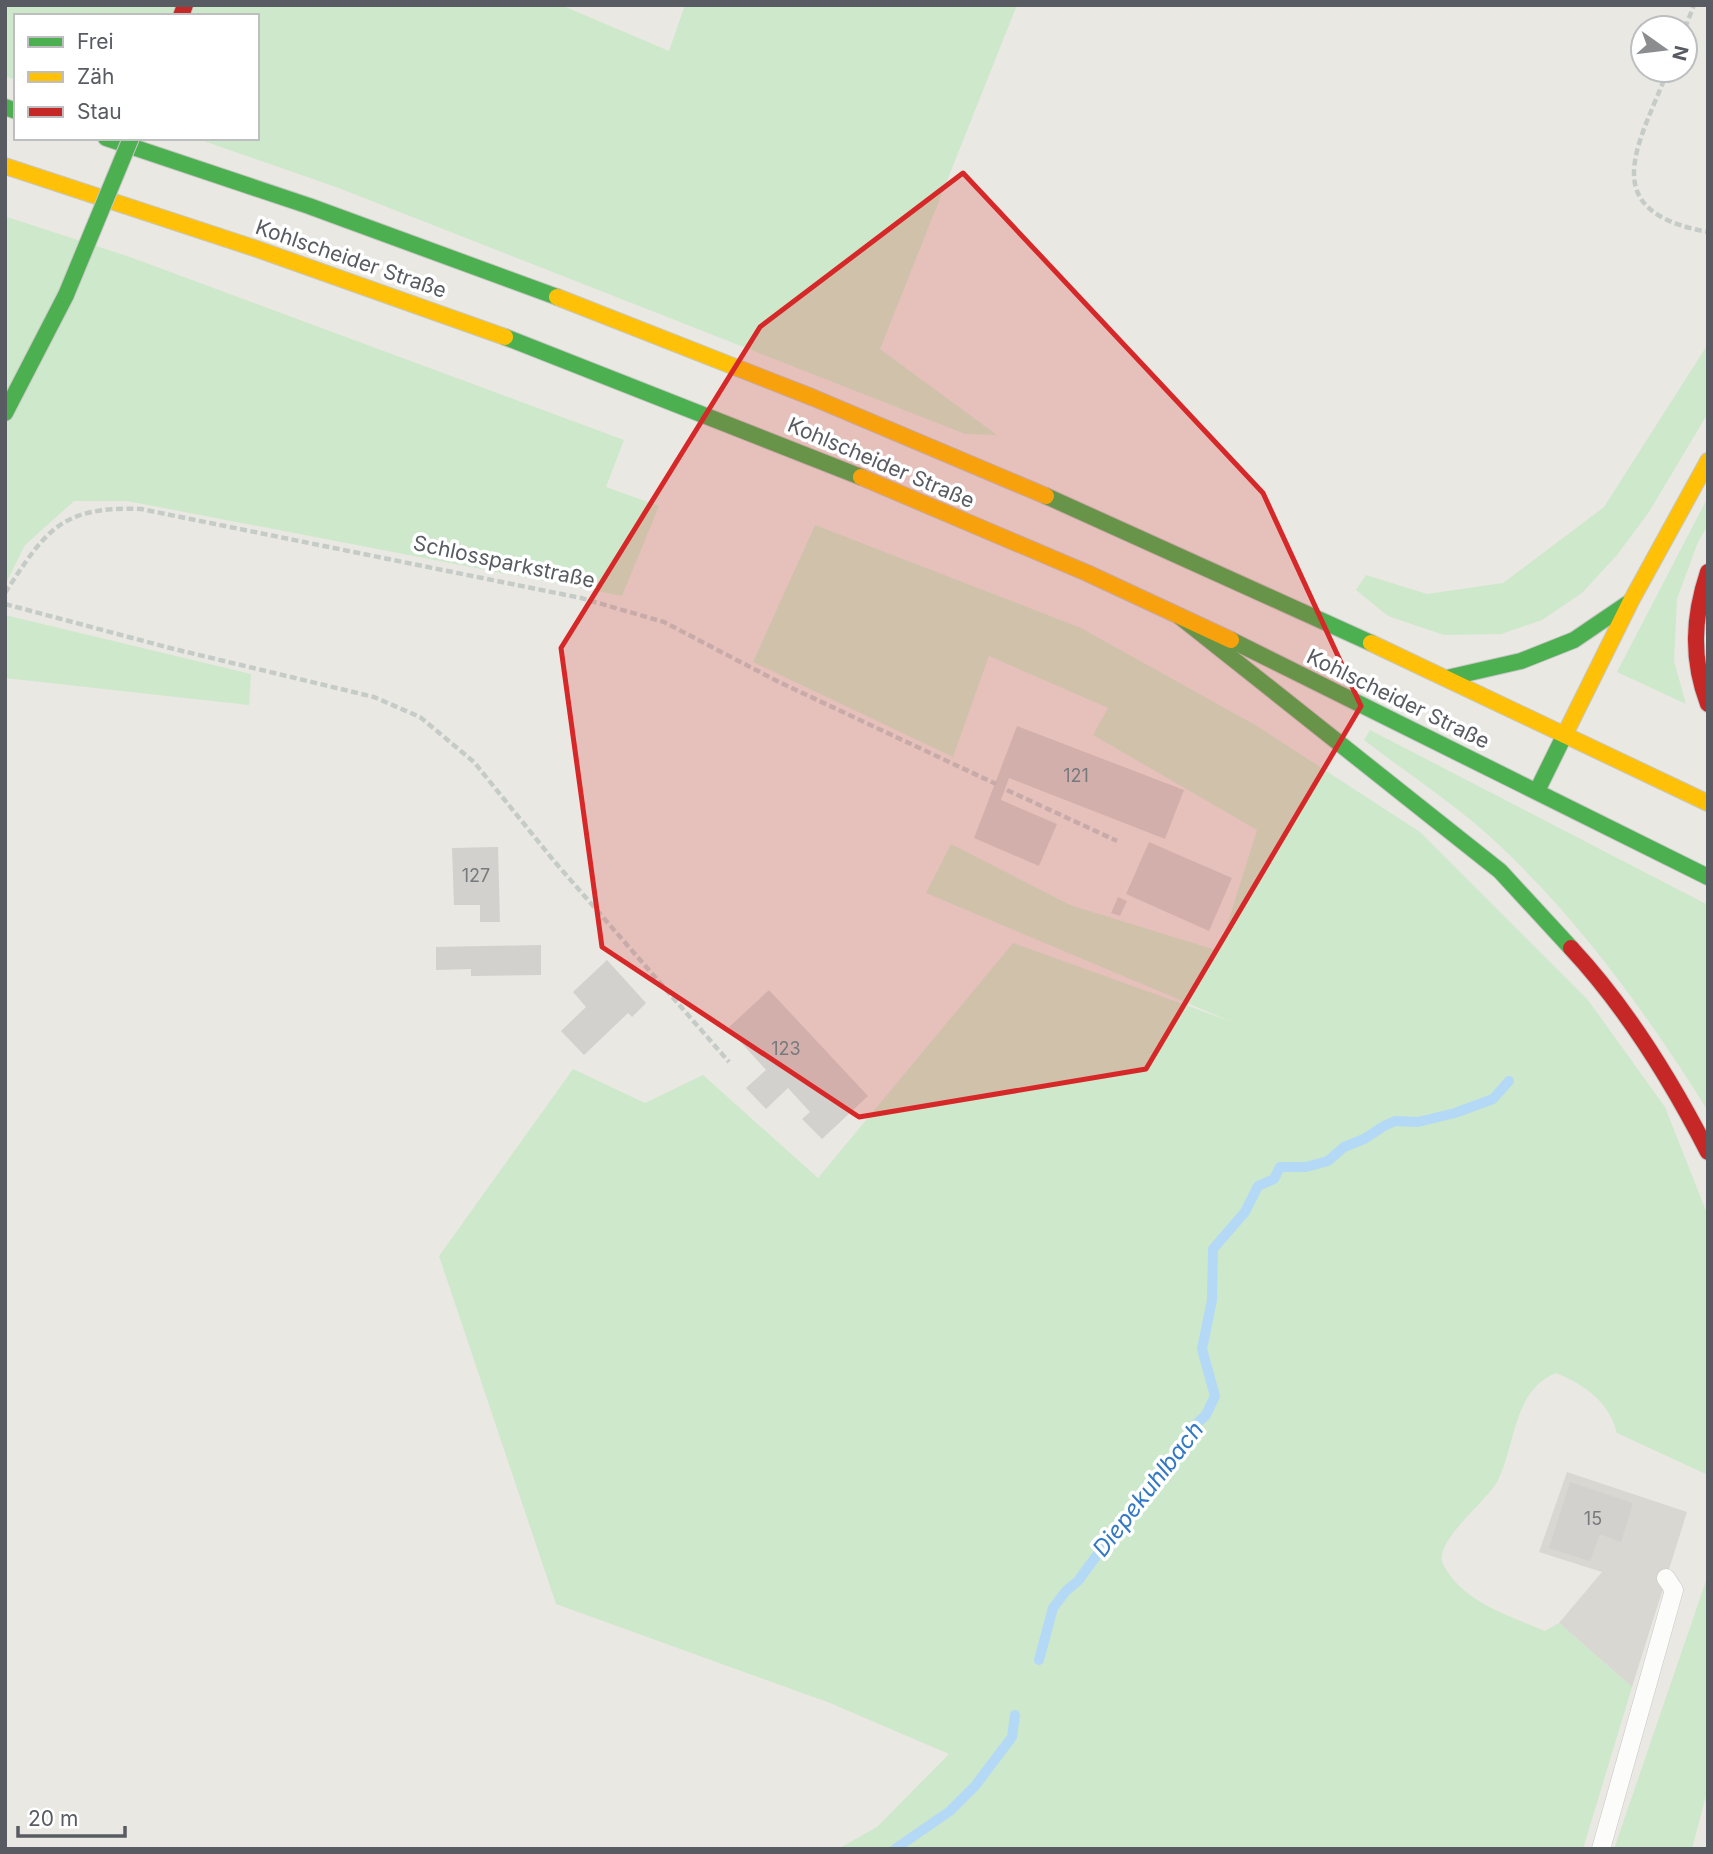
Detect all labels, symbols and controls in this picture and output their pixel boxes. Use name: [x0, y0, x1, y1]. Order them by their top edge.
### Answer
legend: [14, 14, 259, 140]
north arrow: [1629, 14, 1699, 84]
text: Frei: [77, 29, 114, 54]
text: N: [1667, 43, 1693, 63]
text: Zäh: [77, 64, 114, 89]
text: Stau: [77, 99, 122, 124]
street label: Kohlscheider Straße: [252, 214, 450, 303]
street label: Kohlscheider Straße: [784, 412, 978, 513]
street label: Schlossparkstraße: [411, 530, 597, 593]
street label: Kohlscheider Straße: [1303, 643, 1494, 754]
house number: 121: [1063, 765, 1089, 786]
house number: 127: [462, 865, 490, 886]
house number: 123: [771, 1038, 801, 1059]
water label: Diepekuhlbach: [1087, 1416, 1209, 1562]
house number: 15: [1584, 1508, 1602, 1529]
scale bar: [18, 1794, 124, 1838]
text: 20 m: [28, 1806, 78, 1831]

